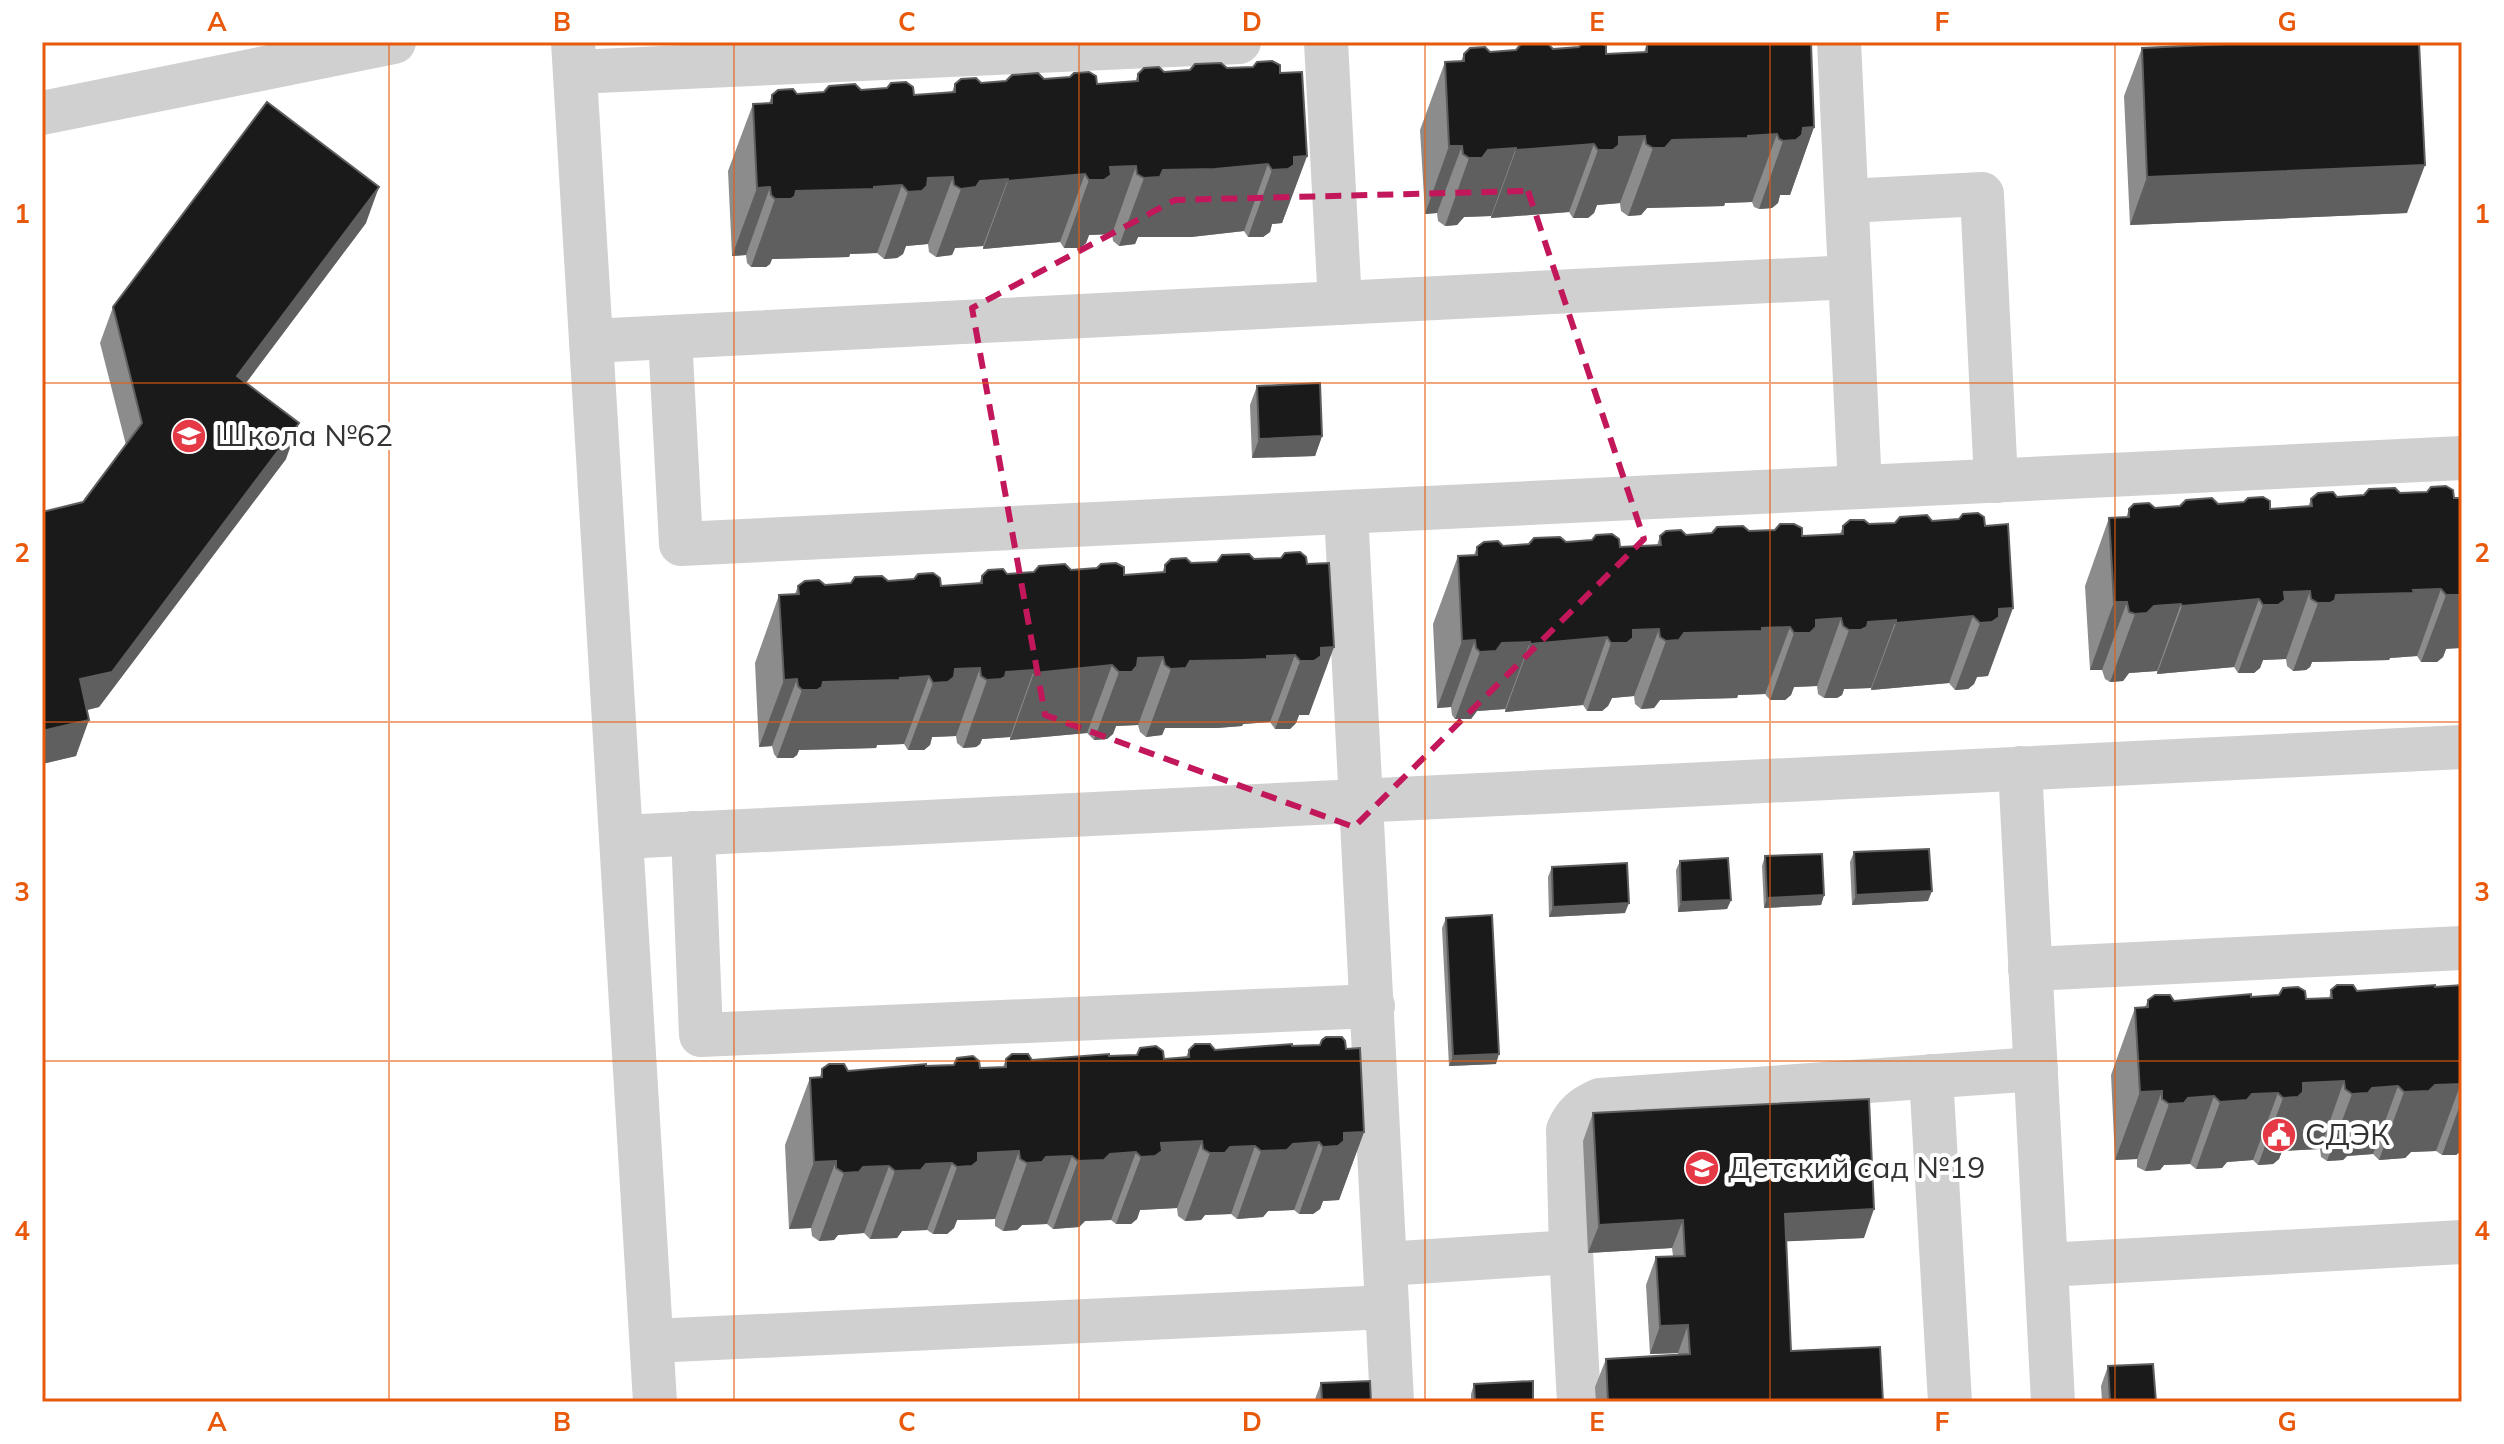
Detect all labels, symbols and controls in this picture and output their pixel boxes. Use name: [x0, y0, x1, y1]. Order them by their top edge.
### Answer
text: A: [207, 5, 227, 38]
text: B: [553, 5, 571, 38]
text: C: [898, 5, 916, 38]
text: D: [1242, 5, 1262, 38]
text: E: [1589, 5, 1605, 38]
text: F: [1935, 5, 1950, 38]
text: G: [2277, 5, 2297, 38]
text: 1: [14, 197, 30, 230]
text: 1: [2474, 197, 2490, 230]
place label: Школа №62: [215, 416, 393, 454]
school or university icon: Школа №62: [170, 417, 208, 455]
text: 2: [14, 536, 30, 569]
text: 2: [2474, 536, 2490, 569]
text: 3: [14, 875, 30, 908]
text: 3: [2474, 875, 2490, 908]
place label: СДЭК: [2305, 1115, 2390, 1153]
public building icon: СДЭК: [2260, 1116, 2298, 1154]
place label: Детский сад №19: [1728, 1148, 1985, 1186]
school or university icon: Детский сад №19: [1683, 1149, 1721, 1187]
text: 4: [14, 1214, 30, 1247]
text: 4: [2474, 1214, 2490, 1247]
text: A: [207, 1405, 227, 1438]
text: B: [553, 1405, 571, 1438]
text: C: [898, 1405, 916, 1438]
text: D: [1242, 1405, 1262, 1438]
text: E: [1589, 1405, 1605, 1438]
text: F: [1935, 1405, 1950, 1438]
text: G: [2277, 1405, 2297, 1438]

